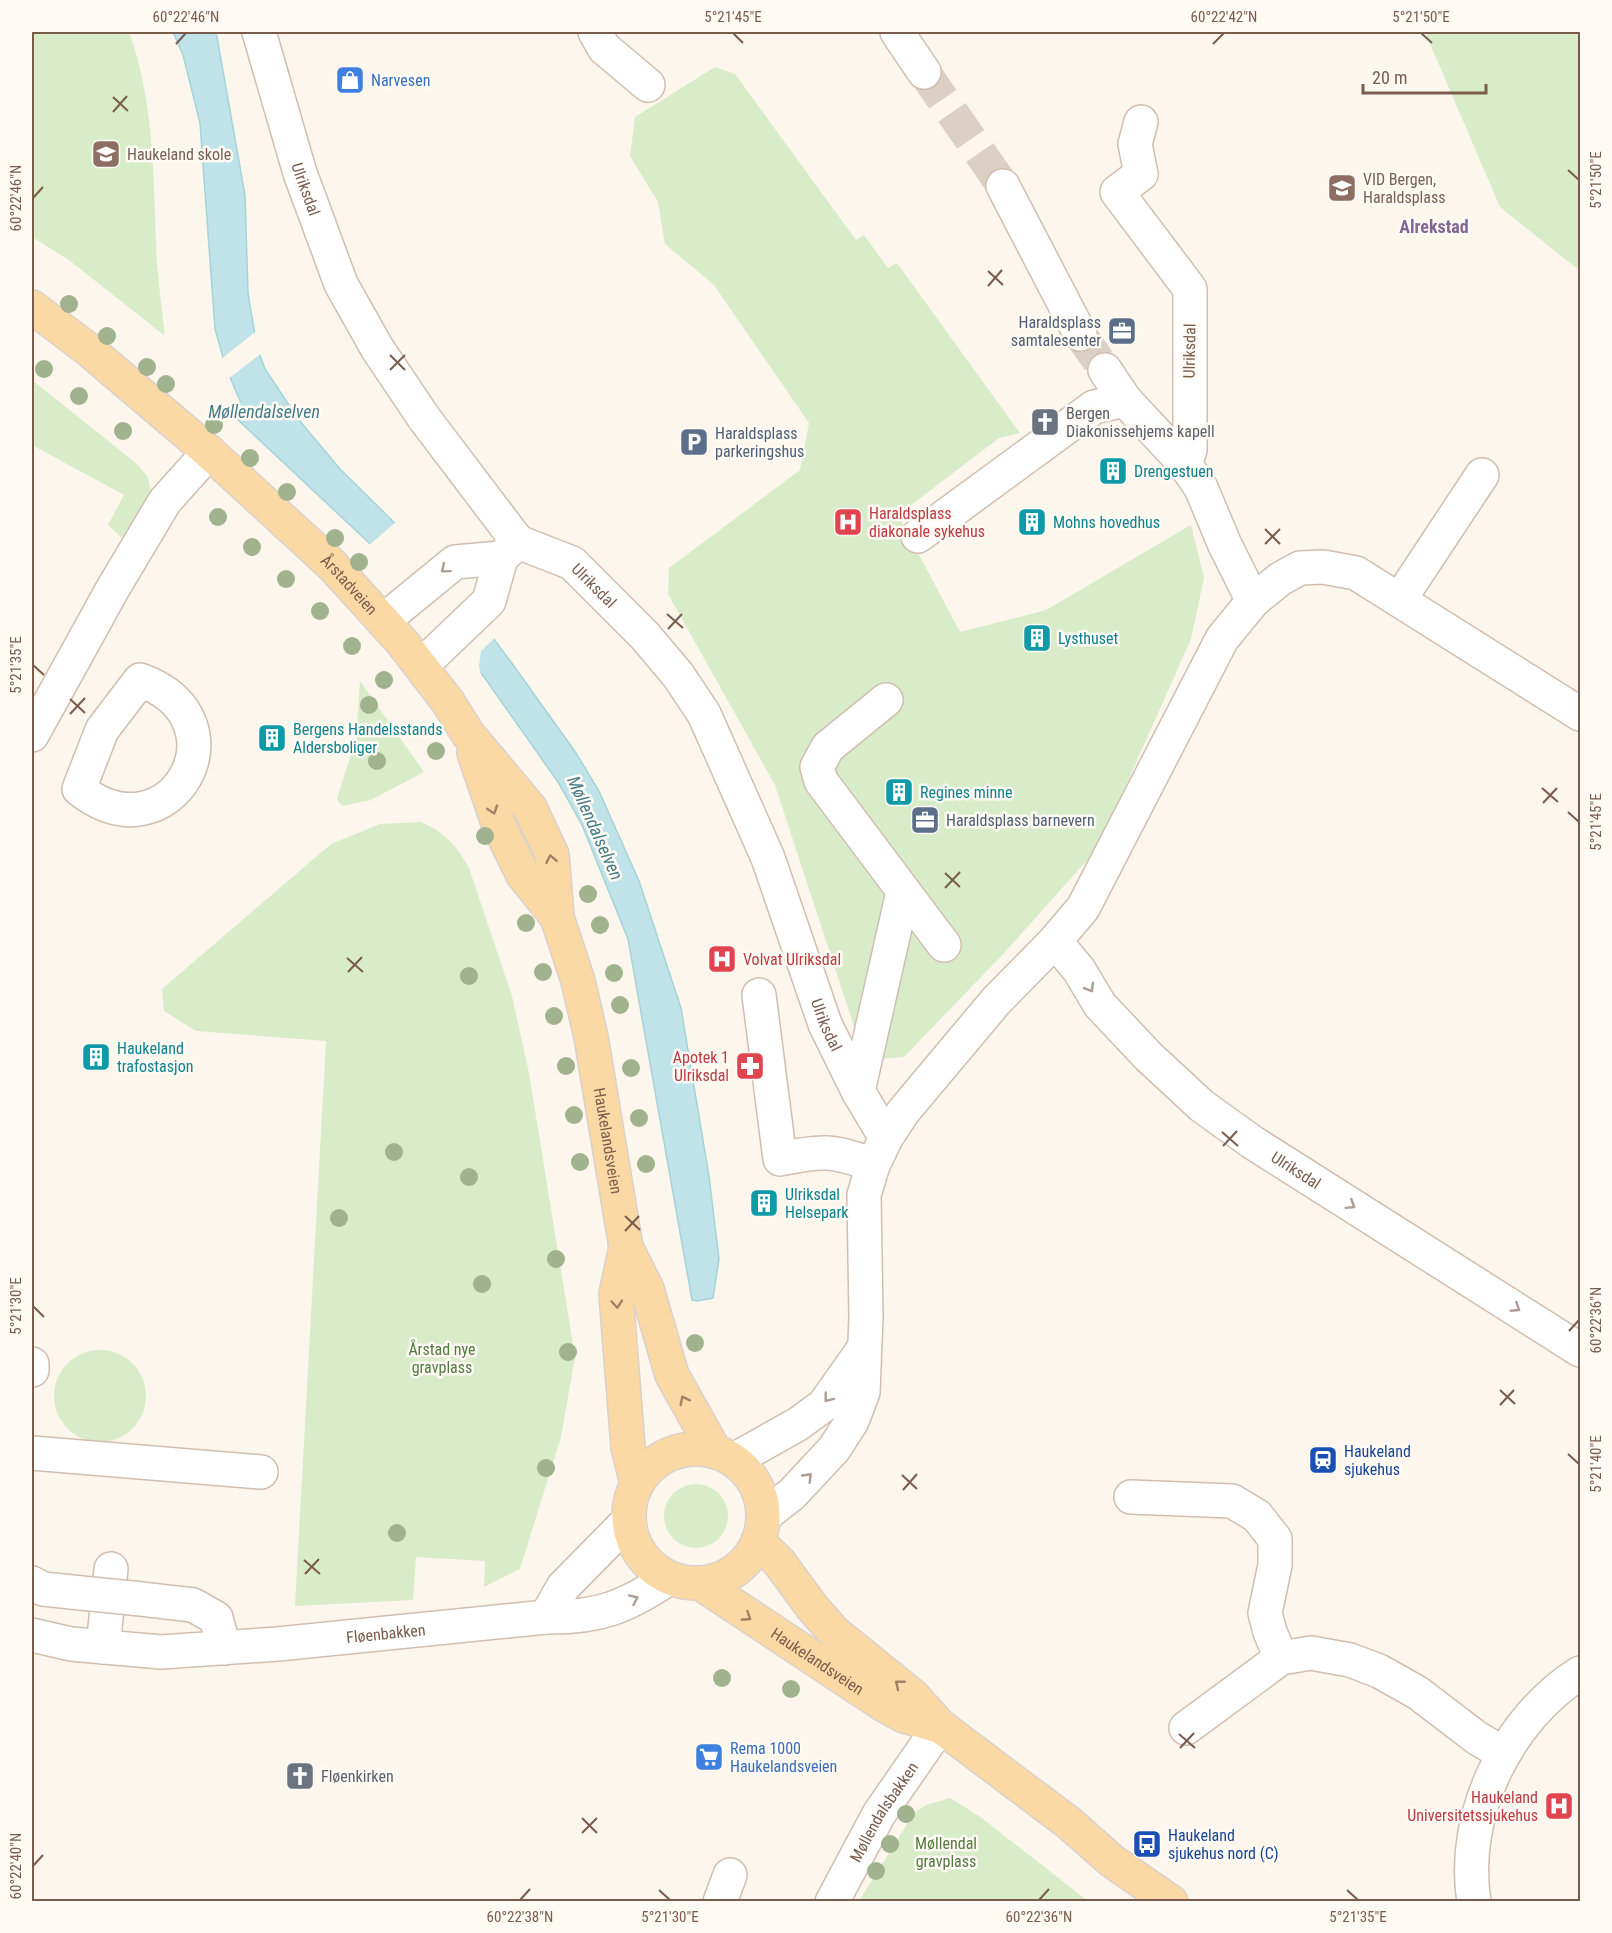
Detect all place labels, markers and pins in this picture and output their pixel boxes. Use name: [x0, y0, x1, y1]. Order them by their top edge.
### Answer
shop icon: Narvesen: [334, 64, 366, 96]
place label: Narvesen: [371, 71, 430, 90]
school or university icon: Haukeland skole: [90, 138, 122, 170]
place label: Haukeland skole: [127, 145, 231, 164]
place label: VID Bergen, Haraldsplass: [1363, 170, 1446, 207]
school or university icon: VID Bergen, Haraldsplass: [1326, 172, 1358, 204]
place label: Haraldsplass samtalesenter: [1011, 313, 1101, 350]
office icon: Haraldsplass samtalesenter: [1106, 315, 1138, 347]
place label: Bergen Diakonissehjems kapell: [1066, 404, 1215, 441]
church icon: Bergen Diakonissehjems kapell: [1029, 406, 1061, 438]
place label: Haraldsplass parkeringshus: [715, 424, 804, 461]
parking icon: Haraldsplass parkeringshus: [678, 426, 710, 458]
building icon: Drengestuen: [1097, 455, 1129, 487]
place label: Drengestuen: [1134, 462, 1214, 481]
place label: Haraldsplass diakonale sykehus: [869, 504, 985, 541]
hospital icon: Haraldsplass diakonale sykehus: [832, 506, 864, 538]
building icon: Mohns hovedhus: [1016, 506, 1048, 538]
place label: Mohns hovedhus: [1053, 513, 1160, 532]
building icon: Lysthuset: [1021, 622, 1053, 654]
place label: Lysthuset: [1058, 629, 1119, 648]
place label: Bergens Handelsstands Aldersboliger: [293, 720, 443, 757]
building icon: Bergens Handelsstands Aldersboliger: [256, 722, 288, 754]
building icon: Regines minne: [883, 776, 915, 808]
place label: Regines minne: [920, 783, 1013, 802]
office icon: Haraldsplass barnevern: [909, 804, 941, 836]
place label: Haraldsplass barnevern: [946, 811, 1095, 830]
hospital icon: Volvat Ulriksdal: [706, 943, 738, 975]
place label: Volvat Ulriksdal: [743, 950, 841, 969]
place label: Haukeland trafostasjon: [117, 1039, 193, 1076]
building icon: Haukeland trafostasjon: [80, 1041, 112, 1073]
place label: Apotek 1 Ulriksdal: [673, 1048, 729, 1085]
pharmacy icon: Apotek 1 Ulriksdal: [734, 1050, 766, 1082]
place label: Ulriksdal Helsepark: [785, 1185, 849, 1222]
building icon: Ulriksdal Helsepark: [748, 1187, 780, 1219]
place label: Haukeland sjukehus: [1344, 1442, 1411, 1479]
station icon: Haukeland sjukehus: [1307, 1444, 1339, 1476]
place label: Rema 1000 Haukelandsveien: [730, 1739, 837, 1776]
supermarket icon: Rema 1000 Haukelandsveien: [693, 1741, 725, 1773]
church icon: Fløenkirken: [284, 1760, 316, 1792]
place label: Fløenkirken: [321, 1767, 394, 1786]
place label: Haukeland Universitetssjukehus: [1407, 1788, 1538, 1825]
hospital icon: Haukeland Universitetssjukehus: [1543, 1790, 1575, 1822]
place label: Haukeland sjukehus nord (C): [1168, 1826, 1279, 1863]
bus stop icon: Haukeland sjukehus nord (C): [1131, 1828, 1163, 1860]

